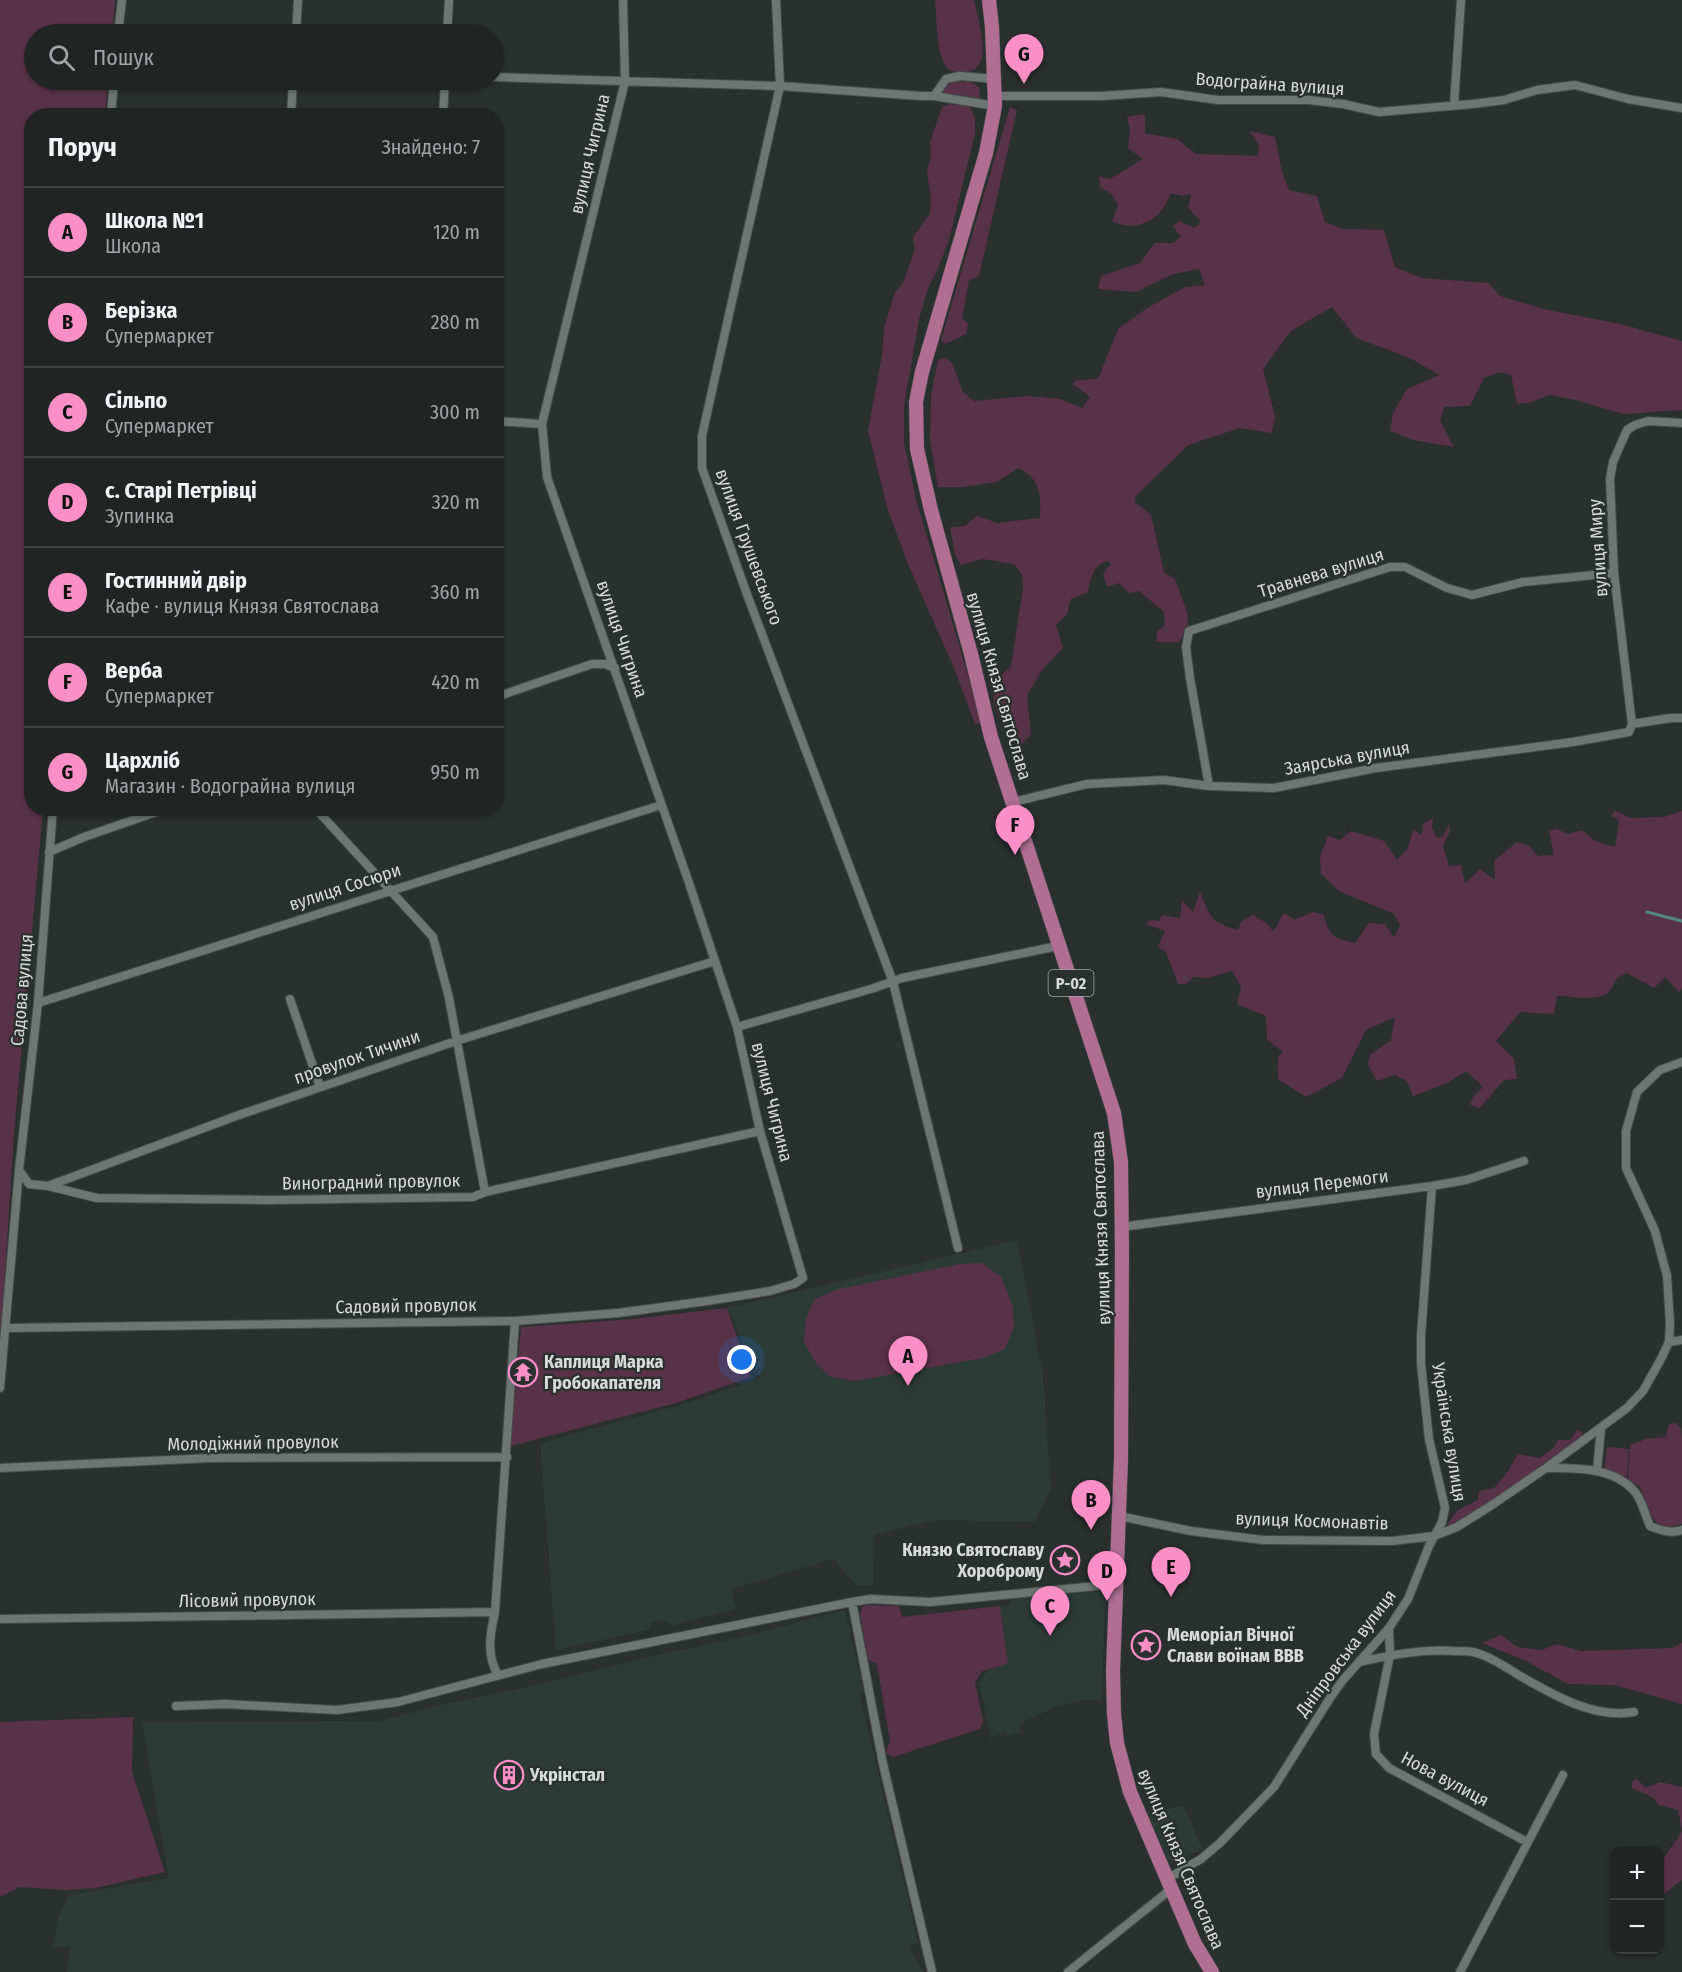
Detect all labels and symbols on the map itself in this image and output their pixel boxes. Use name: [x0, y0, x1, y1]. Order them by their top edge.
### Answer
pin: G: [1004, 34, 1044, 84]
street label: Водограйна вулиця: [1195, 68, 1345, 100]
street label: вулиця Чигрина: [566, 92, 615, 216]
street label: вулиця Грушевського: [711, 466, 787, 628]
street label: вулиця Миру: [1584, 498, 1612, 598]
street label: Травнева вулиця: [1256, 543, 1386, 603]
street label: вулиця Чигрина: [592, 578, 652, 701]
street label: вулиця Князя Святослава: [962, 590, 1036, 782]
street label: Заярська вулиця: [1282, 736, 1412, 780]
pin: F: [996, 806, 1034, 855]
street label: вулиця Сосюри: [286, 859, 404, 915]
street label: Садова вулиця: [6, 933, 38, 1047]
road number: Р-02: [1048, 970, 1094, 996]
street label: провулок Тичини: [291, 1025, 423, 1089]
street label: вулиця Чигрина: [747, 1040, 798, 1164]
street label: вулиця Князя Святослава: [1087, 1130, 1115, 1325]
street label: вулиця Перемоги: [1254, 1165, 1390, 1203]
street label: Виноградний провулок: [282, 1169, 461, 1195]
street label: Садовий провулок: [335, 1294, 477, 1318]
pin: A: [888, 1336, 928, 1386]
your location: [727, 1345, 756, 1374]
place label: Каплиця Марка Гробокапателя: [544, 1351, 663, 1394]
temple icon: Каплиця Марка Гробокапателя: [507, 1356, 539, 1388]
street label: Українська вулиця: [1427, 1360, 1471, 1503]
street label: Молодіжний провулок: [167, 1430, 339, 1455]
pin: B: [1072, 1480, 1110, 1530]
street label: вулиця Космонавтів: [1235, 1507, 1389, 1535]
place label: Князю Святославу Хороброму: [902, 1539, 1044, 1582]
place icon: Князю Святославу Хороброму: [1049, 1544, 1081, 1576]
pin: E: [1152, 1548, 1190, 1597]
pin: D: [1088, 1552, 1126, 1601]
street label: Дніпровська вулиця: [1291, 1585, 1401, 1722]
pin: C: [1030, 1586, 1070, 1636]
street label: Лісовий провулок: [178, 1588, 316, 1612]
place label: Меморіал Вічної Слави воїнам ВВВ: [1167, 1624, 1304, 1667]
place icon: Меморіал Вічної Слави воїнам ВВВ: [1130, 1629, 1162, 1661]
street label: Нова вулиця: [1397, 1747, 1493, 1811]
building icon: Укрінстал: [493, 1759, 525, 1791]
place label: Укрінстал: [529, 1764, 605, 1786]
street label: вулиця Князя Святослава: [1133, 1765, 1229, 1953]

